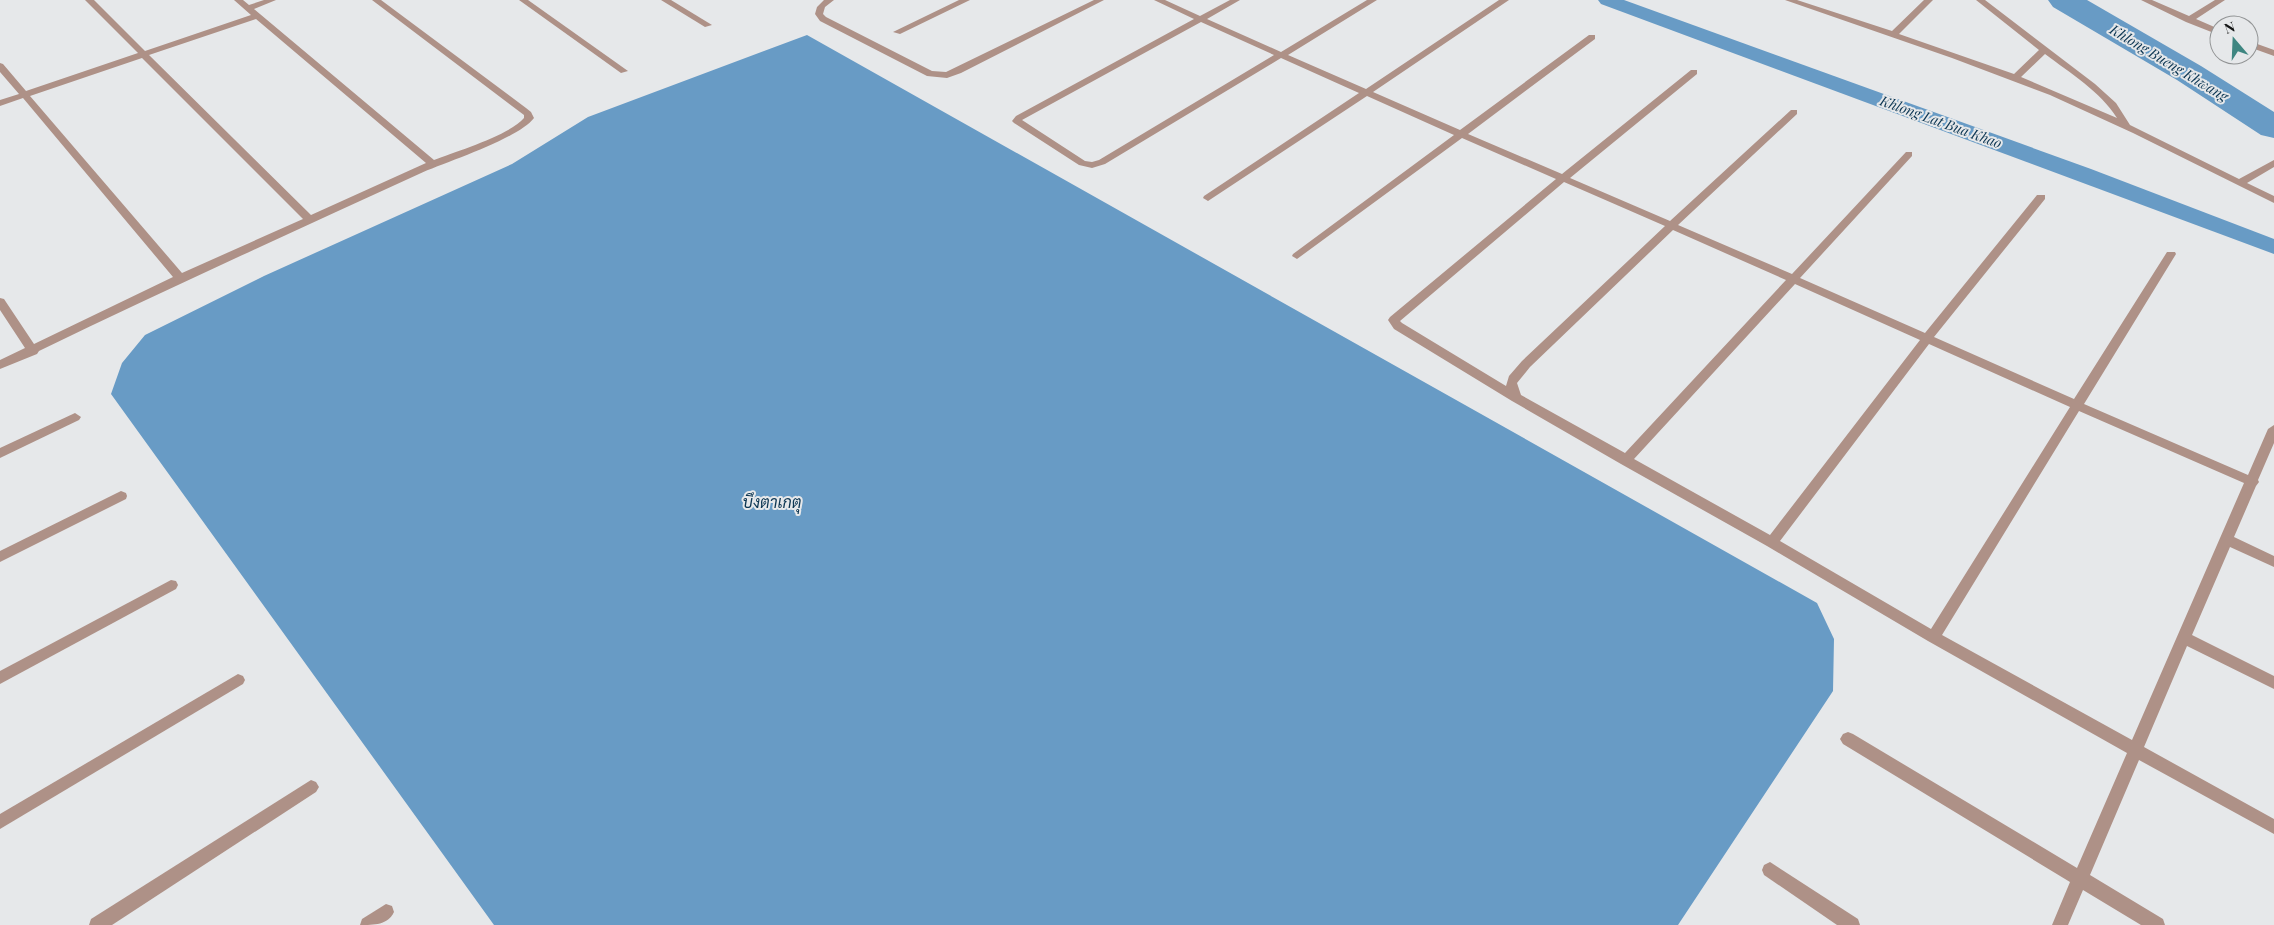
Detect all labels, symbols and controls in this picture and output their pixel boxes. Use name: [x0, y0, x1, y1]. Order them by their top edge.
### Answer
north arrow: [2209, 15, 2259, 65]
text: N: [2222, 17, 2237, 38]
water label: Khlong Bueng Khwang: [2106, 19, 2233, 106]
water label: Khlong Lat Bua Khao: [1877, 90, 2005, 152]
water label: บึงตาเกตุ: [743, 491, 801, 514]

